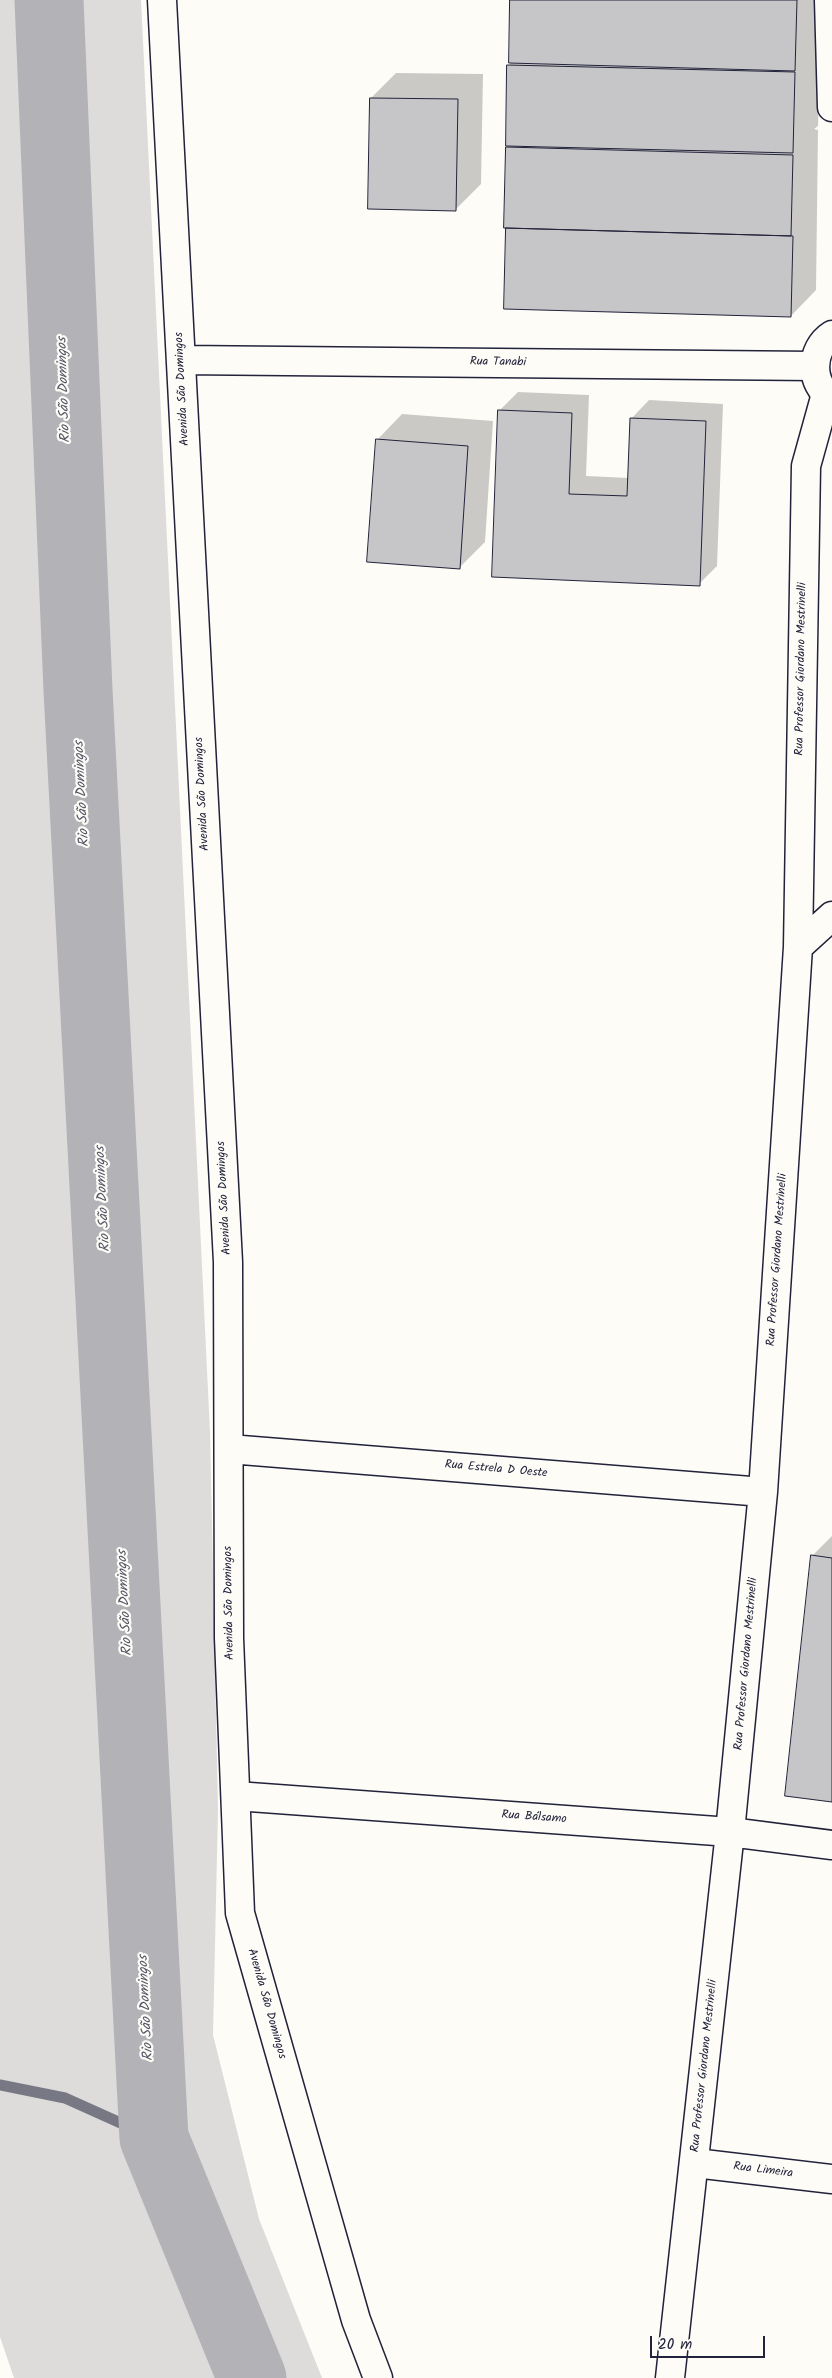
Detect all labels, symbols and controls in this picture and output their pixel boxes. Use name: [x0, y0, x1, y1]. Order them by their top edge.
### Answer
street label: Avenida São Domingos: [173, 332, 193, 446]
water label: Rio São Domingos: [55, 337, 75, 443]
street label: Rua Tanabi: [470, 355, 526, 371]
street label: Rua Professor Giordano Mestrinelli: [793, 582, 811, 756]
street label: Avenida São Domingos: [193, 737, 213, 851]
water label: Rio São Domingos: [72, 741, 94, 847]
street label: Avenida São Domingos: [215, 1141, 235, 1255]
water label: Rio São Domingos: [93, 1146, 115, 1252]
street label: Rua Professor Giordano Mestrinelli: [765, 1173, 791, 1347]
street label: Rua Estrela D Oeste: [444, 1458, 548, 1482]
street label: Avenida São Domingos: [222, 1546, 238, 1660]
water label: Rio São Domingos: [115, 1550, 137, 1656]
street label: Rua Professor Giordano Mestrinelli: [732, 1577, 762, 1751]
street label: Rua Bálsamo: [501, 1809, 567, 1827]
street label: Avenida São Domingos: [243, 1947, 289, 2061]
water label: Rio São Domingos: [136, 1955, 158, 2061]
street label: Rua Professor Giordano Mestrinelli: [689, 1979, 721, 2153]
street label: Rua Limeira: [732, 2160, 794, 2182]
scale bar: [652, 2326, 767, 2358]
text: 20 m: [658, 2333, 692, 2357]

